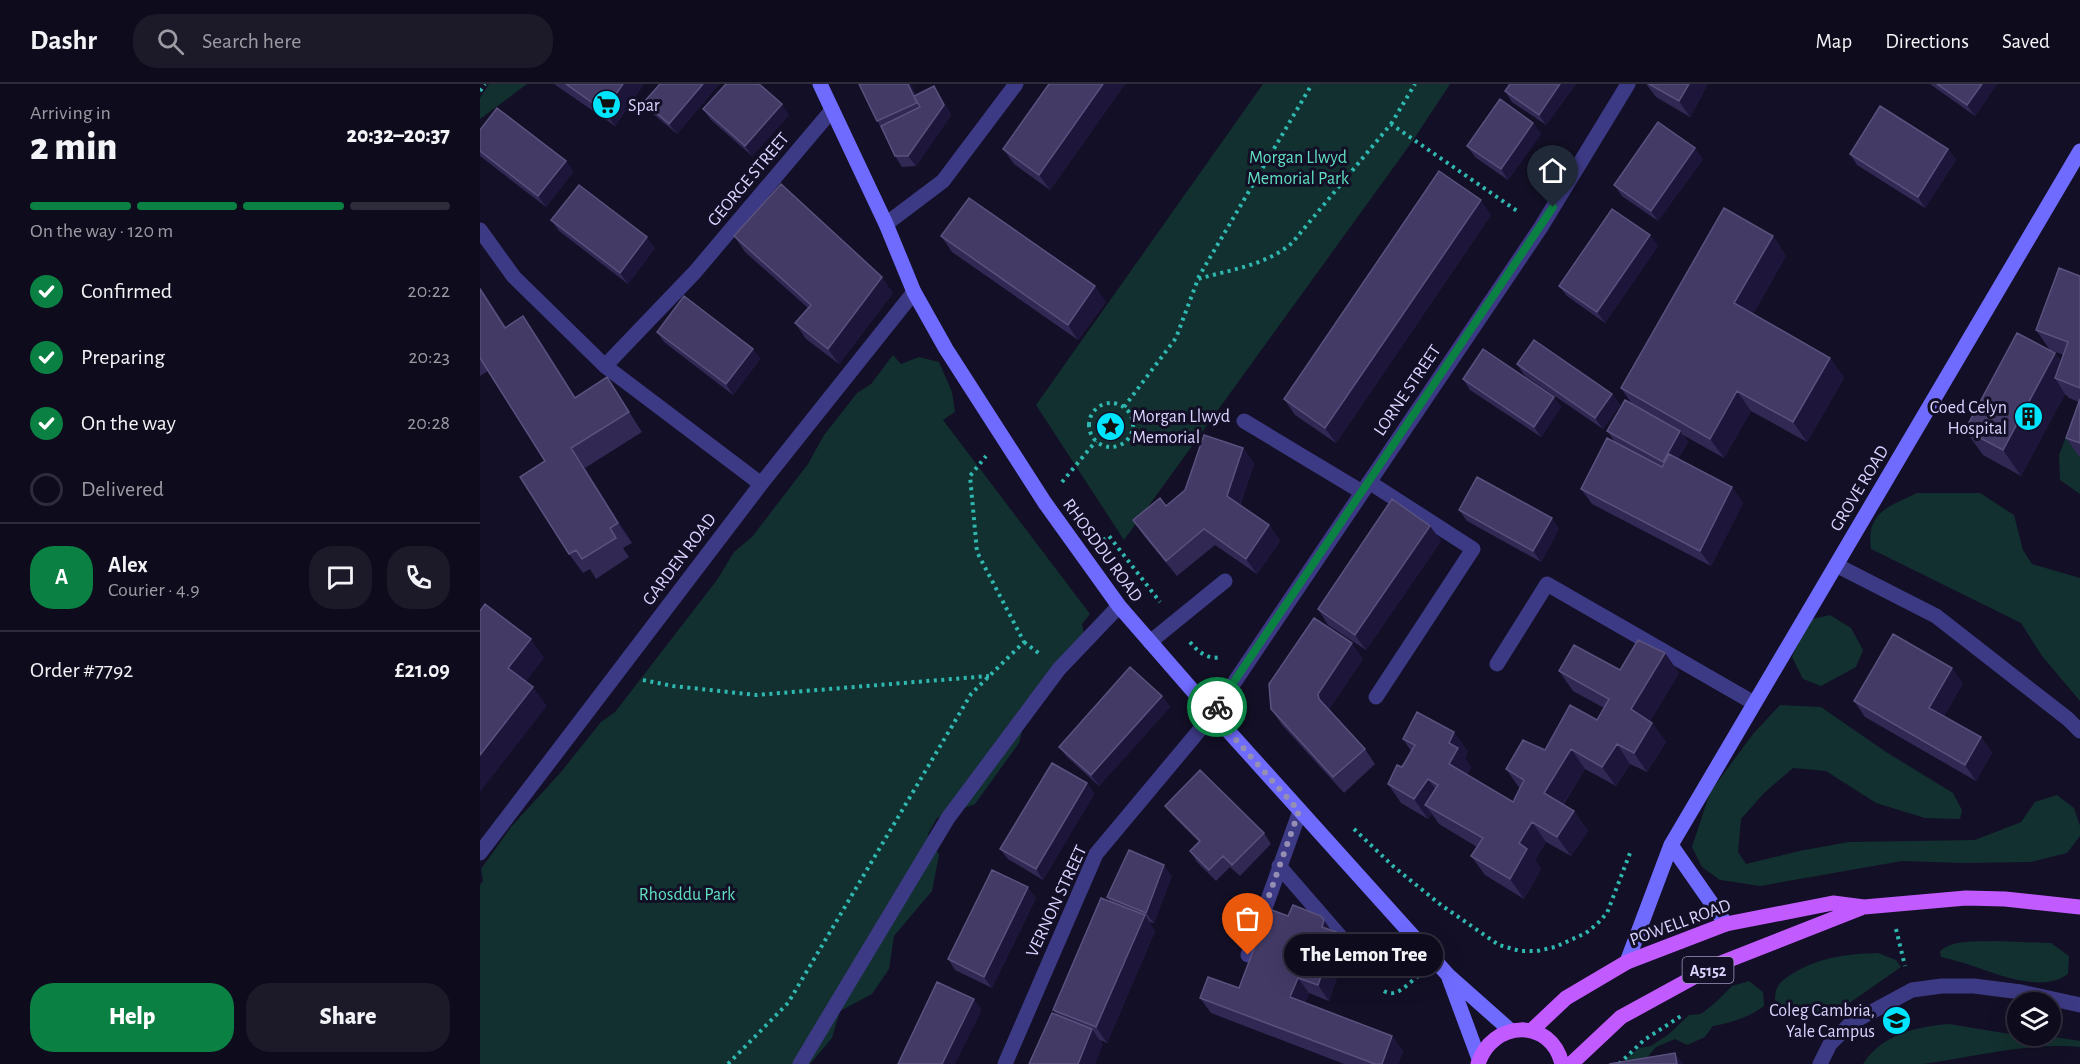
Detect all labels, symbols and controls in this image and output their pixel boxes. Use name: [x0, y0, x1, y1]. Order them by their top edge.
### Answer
search box: [133, 14, 553, 68]
icon: search: [154, 25, 187, 58]
text: Dashr: [30, 27, 97, 55]
text: Search here: [202, 30, 301, 52]
text: Map: [1816, 31, 1852, 52]
text: Directions: [1885, 31, 1969, 52]
text: Saved: [2002, 31, 2050, 52]
supermarket icon: Spar: [591, 89, 623, 121]
place label: Spar: [628, 97, 660, 115]
text: Arriving in: [30, 103, 111, 123]
text: 20:32–20:37: [347, 124, 450, 146]
text: 2 min: [30, 128, 117, 167]
street label: GEORGE STREET: [705, 129, 793, 230]
pin: [1527, 145, 1578, 207]
park label: Morgan Llwyd Memorial Park: [1247, 149, 1350, 188]
icon: home: [1536, 154, 1569, 187]
text: On the way · 120 m: [30, 221, 173, 241]
icon: check: [30, 275, 63, 308]
text: Confirmed: [81, 280, 172, 302]
text: 20:22: [408, 281, 450, 301]
icon: check: [30, 341, 63, 374]
street label: LORNE STREET: [1371, 342, 1445, 439]
text: Preparing: [81, 346, 165, 368]
text: 20:23: [408, 347, 450, 367]
place label: Coed Celyn Hospital: [1930, 399, 2007, 438]
building icon: Coed Celyn Hospital: [2012, 401, 2044, 433]
icon: check: [30, 407, 63, 440]
place label: Morgan Llwyd Memorial: [1132, 408, 1230, 447]
place icon: Morgan Llwyd Memorial: [1095, 410, 1127, 442]
text: On the way: [81, 412, 176, 434]
text: 20:28: [407, 413, 450, 433]
street label: GROVE ROAD: [1827, 442, 1892, 535]
text: Delivered: [81, 478, 164, 500]
street label: RHOSDDU ROAD: [1059, 496, 1145, 605]
street label: GARDEN ROAD: [640, 510, 720, 609]
button: chat: [309, 546, 372, 609]
button: phone: [387, 546, 450, 609]
text: Alex: [108, 554, 148, 576]
text: A: [55, 566, 68, 588]
text: Courier · 4.9: [108, 580, 200, 600]
text: Order #7792: [30, 659, 133, 681]
text: £21.09: [395, 659, 450, 681]
courier: [1187, 677, 1247, 737]
icon: bike: [1201, 691, 1234, 724]
street label: VERNON STREET: [1023, 843, 1091, 960]
park label: Rhosddu Park: [639, 886, 736, 904]
pin: [1222, 893, 1273, 955]
street label: POWELL ROAD: [1627, 896, 1733, 950]
icon: bag: [1231, 902, 1264, 935]
callout: The Lemon Tree: [1284, 934, 1443, 976]
text: The Lemon Tree: [1300, 945, 1427, 965]
road number: A5152: [1682, 957, 1734, 983]
button: Help: [30, 983, 234, 1052]
button: Share: [246, 983, 450, 1052]
map controls: [2007, 992, 2061, 1046]
button: layers: [2007, 992, 2061, 1046]
place label: Coleg Cambria, Yale Campus: [1769, 1002, 1875, 1041]
school or university icon: Coleg Cambria, Yale Campus: [1880, 1004, 1912, 1036]

